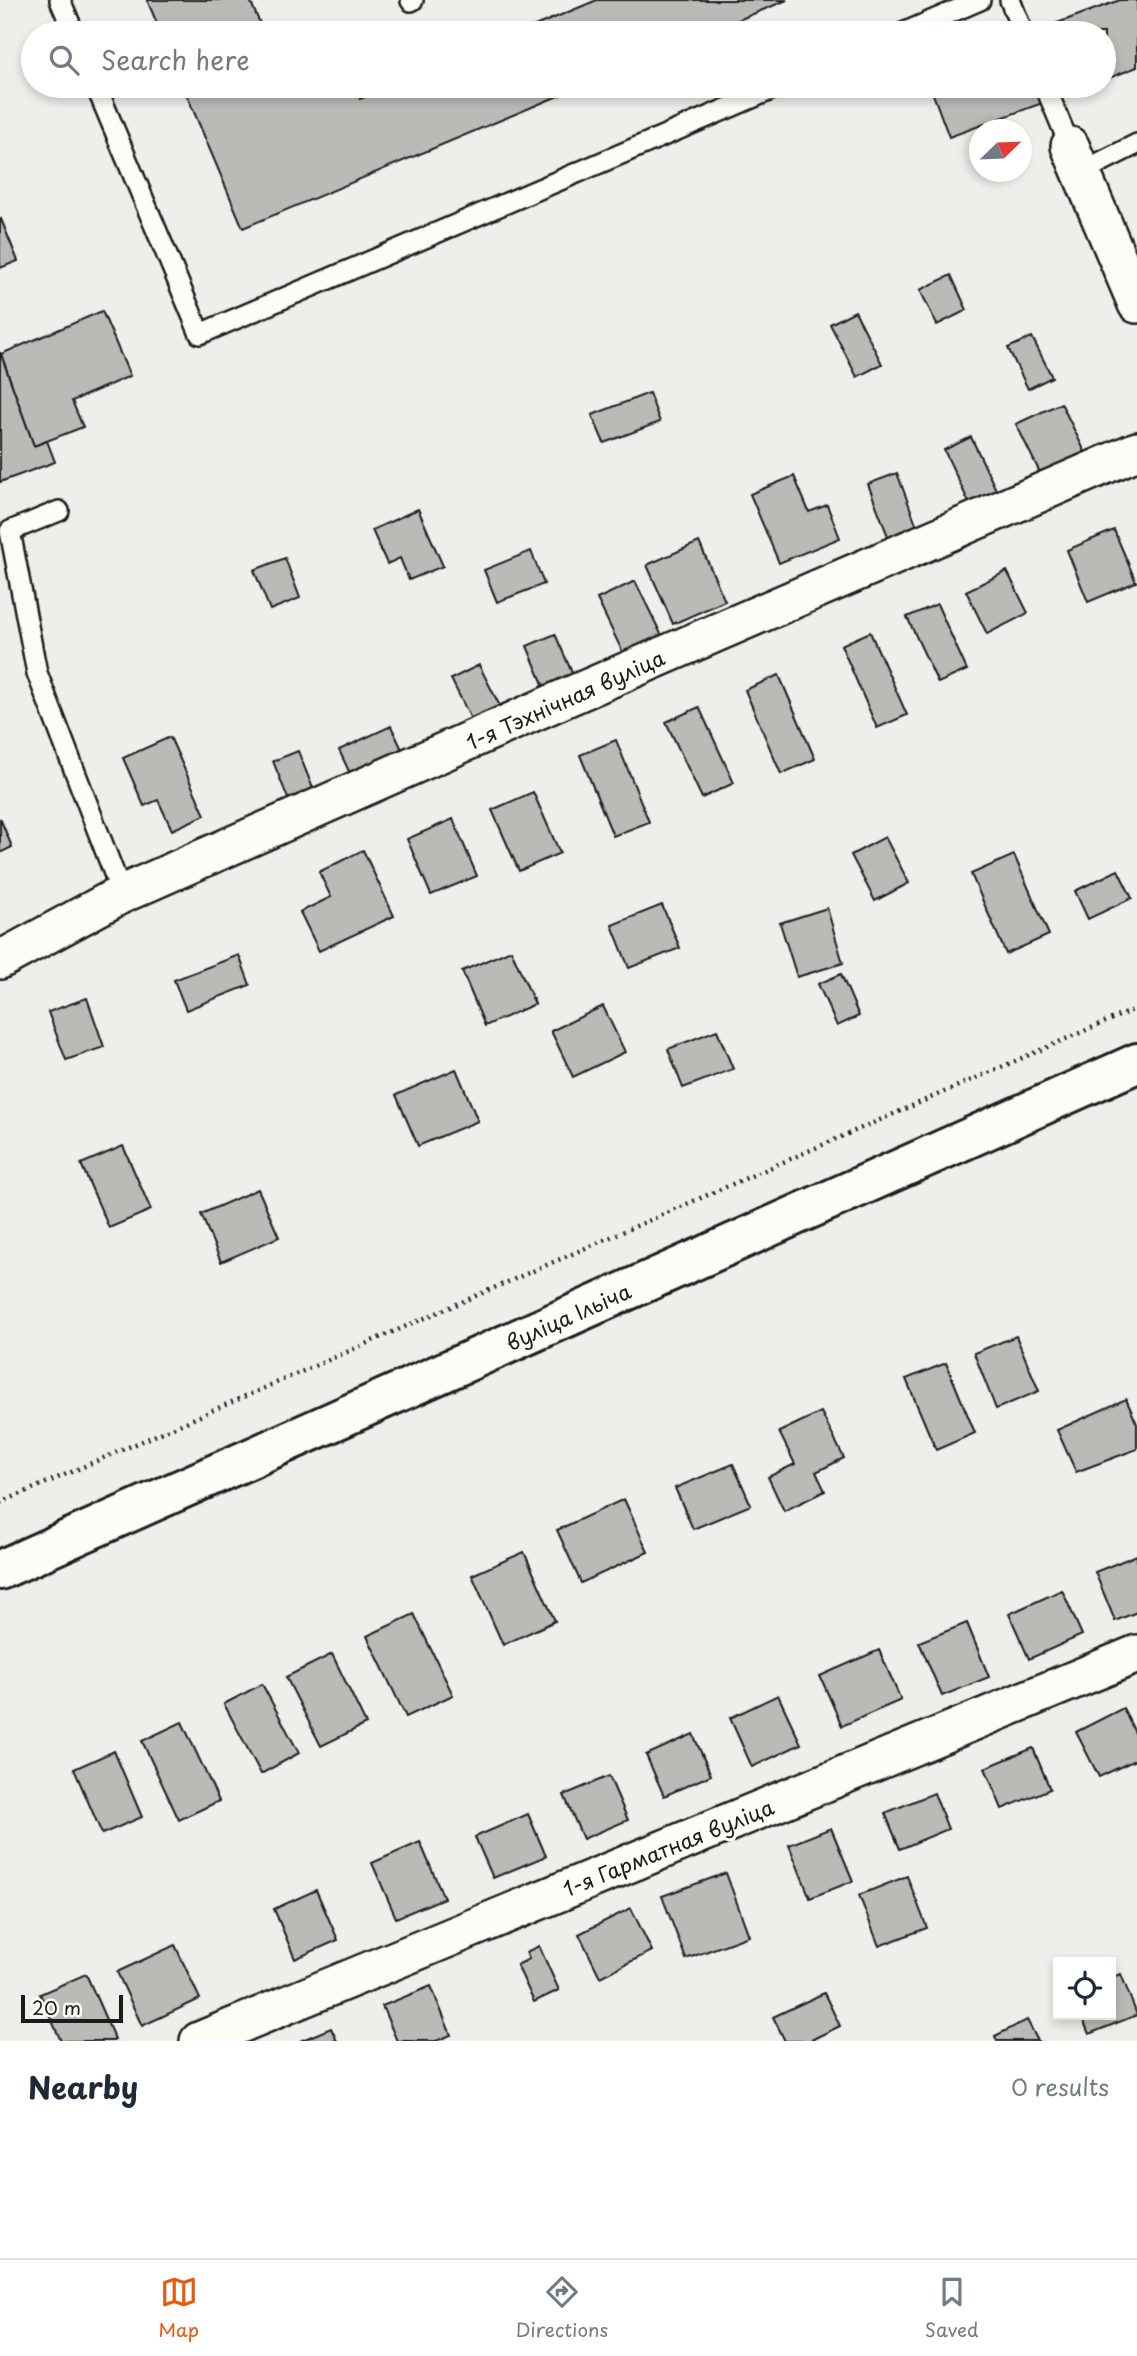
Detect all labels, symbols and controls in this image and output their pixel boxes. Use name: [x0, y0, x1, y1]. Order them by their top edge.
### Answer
search box: [21, 21, 1116, 98]
text: Search here: [101, 40, 250, 79]
icon: search: [45, 41, 83, 79]
north arrow: [969, 119, 1032, 182]
street label: 1-я Тэхнічная вуліца: [460, 641, 670, 757]
street label: вуліца Ільіча: [500, 1274, 636, 1358]
street label: 1-я Гарматная вуліца: [558, 1790, 778, 1904]
map controls: [1053, 1957, 1116, 2020]
button: locate: [1053, 1957, 1116, 2020]
scale bar: [21, 1992, 122, 2024]
text: 20 m: [32, 1993, 81, 2021]
text: Nearby: [28, 2064, 138, 2109]
text: 0 results: [1011, 2069, 1109, 2104]
tab: Map: [158, 2273, 199, 2343]
tab: Directions: [516, 2273, 608, 2343]
tab: Saved: [925, 2273, 979, 2343]

